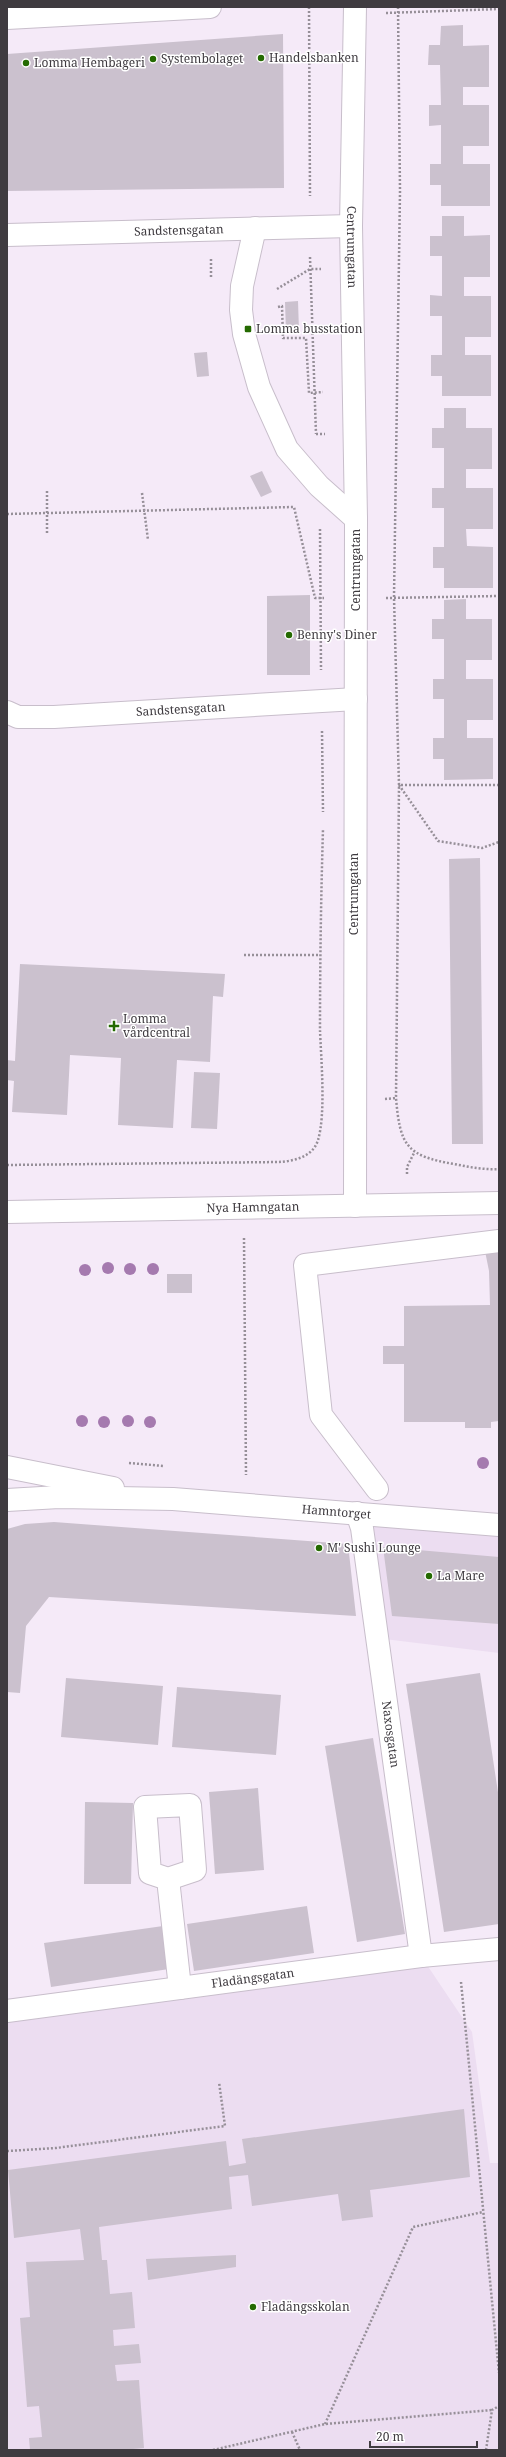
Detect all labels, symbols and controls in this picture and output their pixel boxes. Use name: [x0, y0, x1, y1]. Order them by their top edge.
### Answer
place label: Handelsbanken: [269, 49, 359, 66]
place label: Systembolaget: [161, 50, 243, 67]
marker: Handelsbanken: [256, 53, 266, 63]
place label: Lomma Hembageri: [34, 54, 145, 71]
marker: Systembolaget: [148, 54, 158, 64]
marker: Lomma Hembageri: [21, 58, 31, 68]
street label: Centrumgatan: [343, 206, 361, 289]
street label: Sandstensgatan: [134, 220, 224, 240]
place label: Lomma busstation: [256, 320, 363, 337]
marker: Lomma busstation: [243, 324, 253, 334]
street label: Centrumgatan: [347, 529, 364, 611]
place label: Benny's Diner: [297, 626, 377, 643]
marker: Benny's Diner: [284, 630, 294, 640]
street label: Sandstensgatan: [135, 698, 226, 720]
street label: Centrumgatan: [345, 853, 362, 935]
place label: Lomma vårdcentral: [123, 1010, 190, 1041]
marker: Lomma vårdcentral: [108, 1020, 120, 1032]
street label: Nya Hamngatan: [206, 1198, 300, 1216]
street label: Hamntorget: [301, 1500, 372, 1523]
place label: M' Sushi Lounge: [327, 1539, 421, 1556]
marker: M' Sushi Lounge: [314, 1543, 324, 1553]
place label: La Mare: [437, 1567, 484, 1584]
marker: La Mare: [424, 1571, 434, 1581]
street label: Naxosgatan: [378, 1700, 404, 1769]
street label: Fladängsgatan: [210, 1964, 295, 1992]
place label: Fladängsskolan: [261, 2298, 350, 2315]
marker: Fladängsskolan: [248, 2302, 258, 2312]
scale bar: [370, 2423, 477, 2449]
text: 20 m: [376, 2428, 404, 2445]

